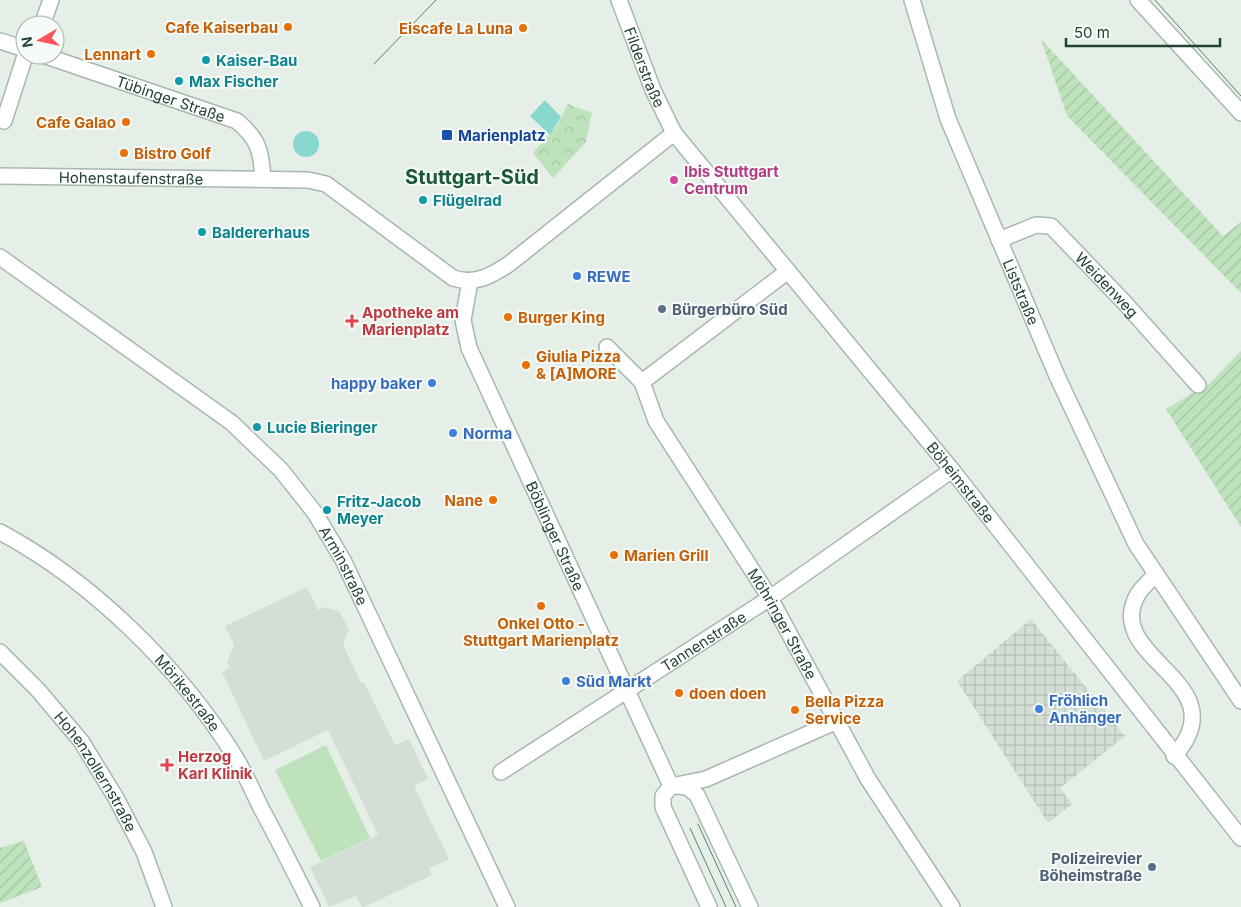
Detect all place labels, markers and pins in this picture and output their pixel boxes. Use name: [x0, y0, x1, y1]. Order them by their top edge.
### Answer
place label: Cafe Kaiserbau: [165, 18, 278, 37]
place label: Eiscafe La Luna: [399, 19, 513, 38]
marker: Cafe Kaiserbau: [282, 21, 294, 33]
marker: Eiscafe La Luna: [517, 22, 529, 34]
place label: Lennart: [84, 45, 142, 64]
marker: Lennart: [145, 48, 157, 60]
place label: Kaiser-Bau: [216, 51, 297, 70]
marker: Kaiser-Bau: [200, 54, 212, 66]
place label: Max Fischer: [189, 72, 278, 91]
marker: Max Fischer: [173, 75, 185, 87]
place label: Cafe Galao: [36, 113, 116, 132]
marker: Cafe Galao: [120, 116, 132, 128]
place label: Marienplatz: [458, 126, 546, 145]
marker: Marienplatz: [440, 128, 454, 142]
place label: Bistro Golf: [134, 144, 211, 163]
marker: Bistro Golf: [118, 147, 130, 159]
place label: Ibis Stuttgart Centrum: [684, 162, 779, 198]
marker: Ibis Stuttgart Centrum: [668, 174, 680, 186]
place label: Flügelrad: [433, 191, 502, 210]
marker: Flügelrad: [417, 194, 429, 206]
place label: Baldererhaus: [212, 223, 310, 242]
marker: Baldererhaus: [196, 226, 208, 238]
place label: REWE: [587, 267, 631, 286]
marker: REWE: [571, 270, 583, 282]
place label: Bürgerbüro Süd: [672, 300, 788, 319]
place label: Apotheke am Marienplatz: [362, 303, 459, 339]
marker: Bürgerbüro Süd: [656, 303, 668, 315]
place label: Burger King: [518, 308, 605, 327]
marker: Burger King: [502, 311, 514, 323]
marker: Apotheke am Marienplatz: [346, 315, 358, 327]
place label: Giulia Pizza & [A]MORE: [536, 347, 621, 383]
marker: Giulia Pizza & [A]MORE: [520, 359, 532, 371]
place label: happy baker: [331, 374, 422, 393]
marker: happy baker: [426, 377, 438, 389]
place label: Lucie Bieringer: [267, 418, 377, 437]
marker: Lucie Bieringer: [251, 421, 263, 433]
place label: Norma: [463, 424, 512, 443]
marker: Norma: [447, 427, 459, 439]
place label: Nane: [445, 491, 483, 510]
place label: Fritz-Jacob Meyer: [337, 492, 421, 528]
marker: Nane: [487, 494, 499, 506]
marker: Fritz-Jacob Meyer: [321, 504, 333, 516]
place label: Marien Grill: [624, 546, 708, 565]
marker: Marien Grill: [608, 549, 620, 561]
marker: Onkel Otto - Stuttgart Marienplatz: [535, 600, 547, 612]
place label: Onkel Otto - Stuttgart Marienplatz: [463, 614, 619, 650]
place label: Süd Markt: [576, 672, 652, 691]
marker: Süd Markt: [560, 675, 572, 687]
place label: doen doen: [689, 684, 766, 703]
marker: doen doen: [673, 687, 685, 699]
place label: Fröhlich Anhänger: [1049, 691, 1121, 727]
place label: Bella Pizza Service: [805, 692, 884, 728]
marker: Fröhlich Anhänger: [1033, 703, 1045, 715]
marker: Bella Pizza Service: [789, 704, 801, 716]
place label: Herzog Karl Klinik: [178, 747, 253, 783]
marker: Herzog Karl Klinik: [160, 758, 174, 772]
place label: Polizeirevier Böheimstraße: [1040, 849, 1142, 885]
marker: Polizeirevier Böheimstraße: [1146, 861, 1158, 873]

